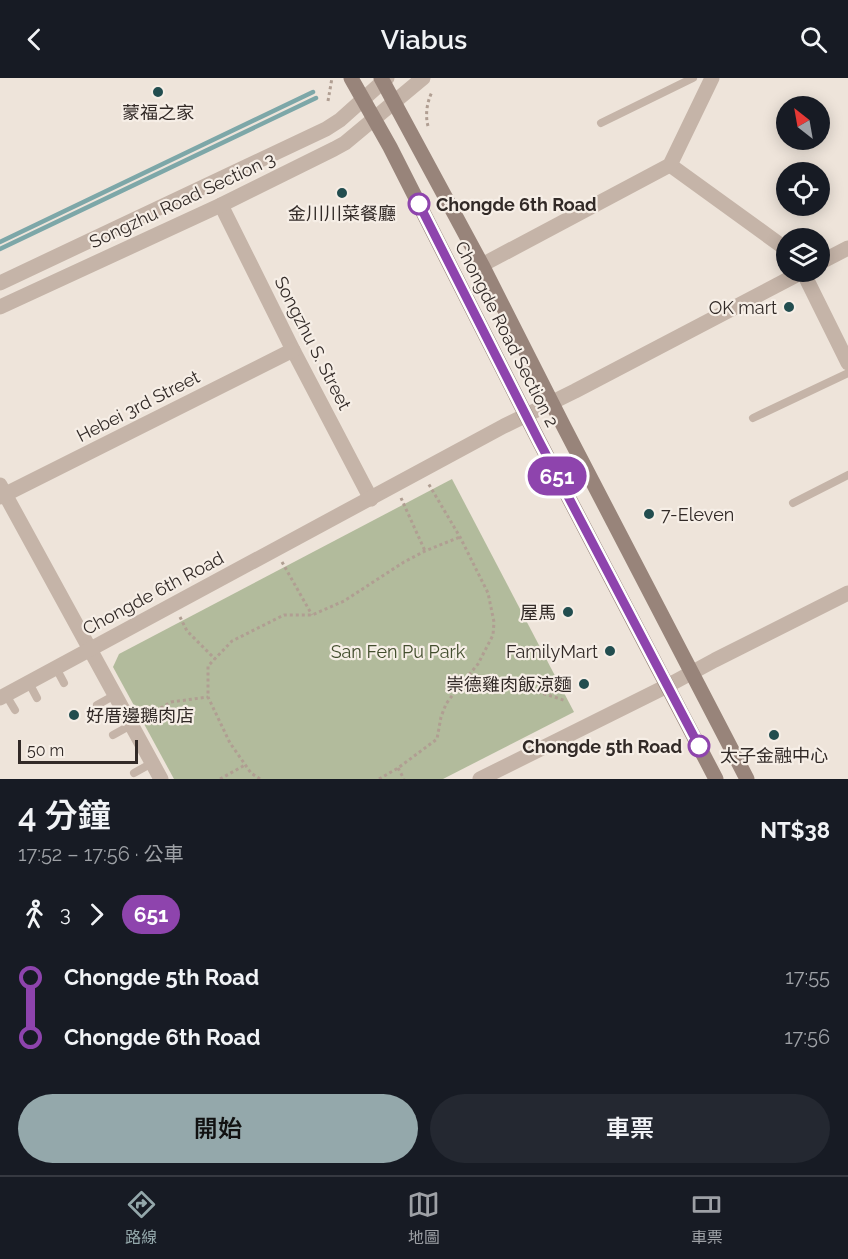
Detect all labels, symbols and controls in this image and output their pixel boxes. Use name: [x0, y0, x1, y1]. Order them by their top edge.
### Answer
icon: back: [18, 23, 51, 56]
icon: search: [797, 23, 830, 56]
text: Viabus: [381, 24, 467, 55]
marker: 蒙福之家: [151, 85, 165, 99]
north arrow: [776, 96, 830, 150]
map controls: [776, 96, 830, 282]
place label: 蒙福之家: [122, 102, 194, 123]
street label: Songzhu Road Section 3: [86, 148, 278, 252]
button: locate: [776, 162, 830, 216]
marker: 金川川菜餐廳: [335, 186, 349, 200]
marker: Chongde 6th Road: [408, 193, 430, 215]
place label: Chongde 6th Road: [436, 194, 597, 215]
place label: 金川川菜餐廳: [288, 203, 396, 224]
button: layers: [776, 228, 830, 282]
street label: Chongde Road Section 2: [451, 238, 563, 430]
street label: Songzhu S. Street: [270, 273, 356, 413]
place label: OK mart: [709, 297, 777, 318]
marker: OK mart: [782, 300, 796, 314]
street label: Hebei 3rd Street: [73, 366, 203, 446]
line badge: 651: [522, 456, 592, 496]
text: 651: [540, 464, 574, 489]
place label: 7-Eleven: [661, 504, 734, 525]
marker: 7-Eleven: [642, 507, 656, 521]
street label: Chongde 6th Road: [79, 547, 227, 639]
place label: 屋馬: [520, 602, 556, 623]
marker: 屋馬: [561, 605, 575, 619]
park label: San Fen Pu Park: [331, 641, 466, 662]
place label: FamilyMart: [506, 641, 598, 662]
marker: FamilyMart: [603, 644, 617, 658]
place label: 崇德雞肉飯涼麵: [446, 674, 572, 695]
marker: 崇德雞肉飯涼麵: [577, 677, 591, 691]
place label: 好厝邊鵝肉店: [86, 705, 194, 726]
marker: 好厝邊鵝肉店: [67, 708, 81, 722]
marker: 太子金融中心: [767, 728, 781, 742]
marker: Chongde 5th Road: [688, 735, 710, 757]
place label: Chongde 5th Road: [522, 736, 682, 757]
scale bar: [18, 737, 138, 764]
text: 50 m: [27, 741, 64, 760]
place label: 太子金融中心: [720, 745, 828, 766]
text: 4 分鐘: [18, 796, 111, 835]
text: NT$38: [760, 817, 830, 843]
text: 17:52 – 17:56 · 公車: [18, 842, 184, 866]
icon: walk: [18, 898, 51, 931]
icon: forward: [80, 898, 113, 931]
text: 3: [60, 902, 71, 926]
text: 651: [134, 902, 168, 927]
text: Chongde 5th Road: [64, 964, 259, 990]
text: 17:55: [785, 965, 830, 989]
text: Chongde 6th Road: [64, 1024, 260, 1050]
text: 17:56: [784, 1025, 830, 1049]
button: 開始: [18, 1094, 418, 1163]
button: 車票: [430, 1094, 830, 1163]
tab: 路線: [125, 1188, 158, 1248]
tab: 地圖: [407, 1188, 440, 1248]
tab: 車票: [690, 1188, 723, 1248]

